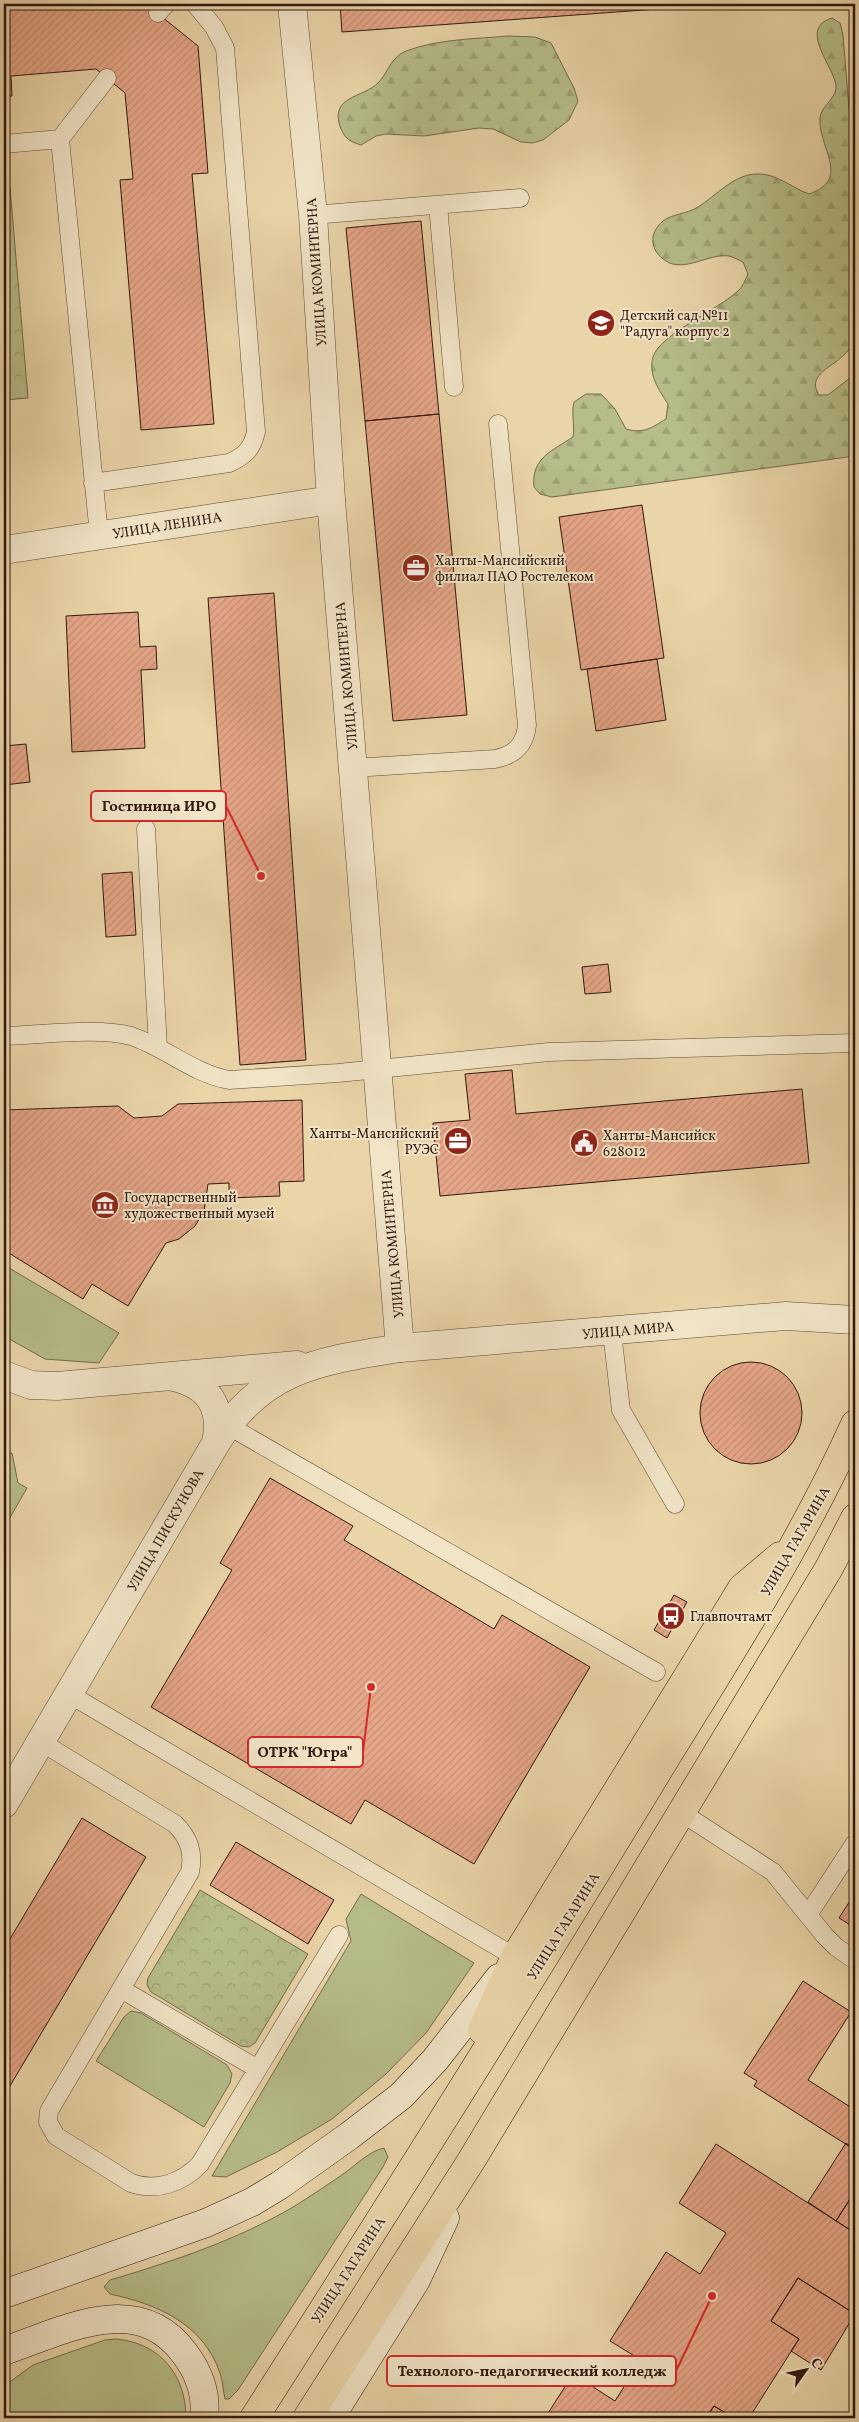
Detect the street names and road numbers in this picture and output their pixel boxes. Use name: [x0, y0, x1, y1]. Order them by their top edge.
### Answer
street label: УЛИЦА КОМИНТЕРНА: [303, 197, 332, 347]
street label: УЛИЦА ЛЕНИНА: [111, 508, 223, 545]
street label: УЛИЦА КОМИНТЕРНА: [332, 601, 363, 751]
street label: УЛИЦА КОМИНТЕРНА: [378, 1169, 409, 1319]
street label: УЛИЦА МИРА: [581, 1318, 675, 1345]
street label: УЛИЦА ПИСКУНОВА: [123, 1466, 209, 1596]
street label: УЛИЦА ГАГАРИНА: [757, 1483, 836, 1600]
street label: УЛИЦА ГАГАРИНА: [523, 1869, 605, 1984]
street label: УЛИЦА ГАГАРИНА: [308, 2214, 391, 2328]

